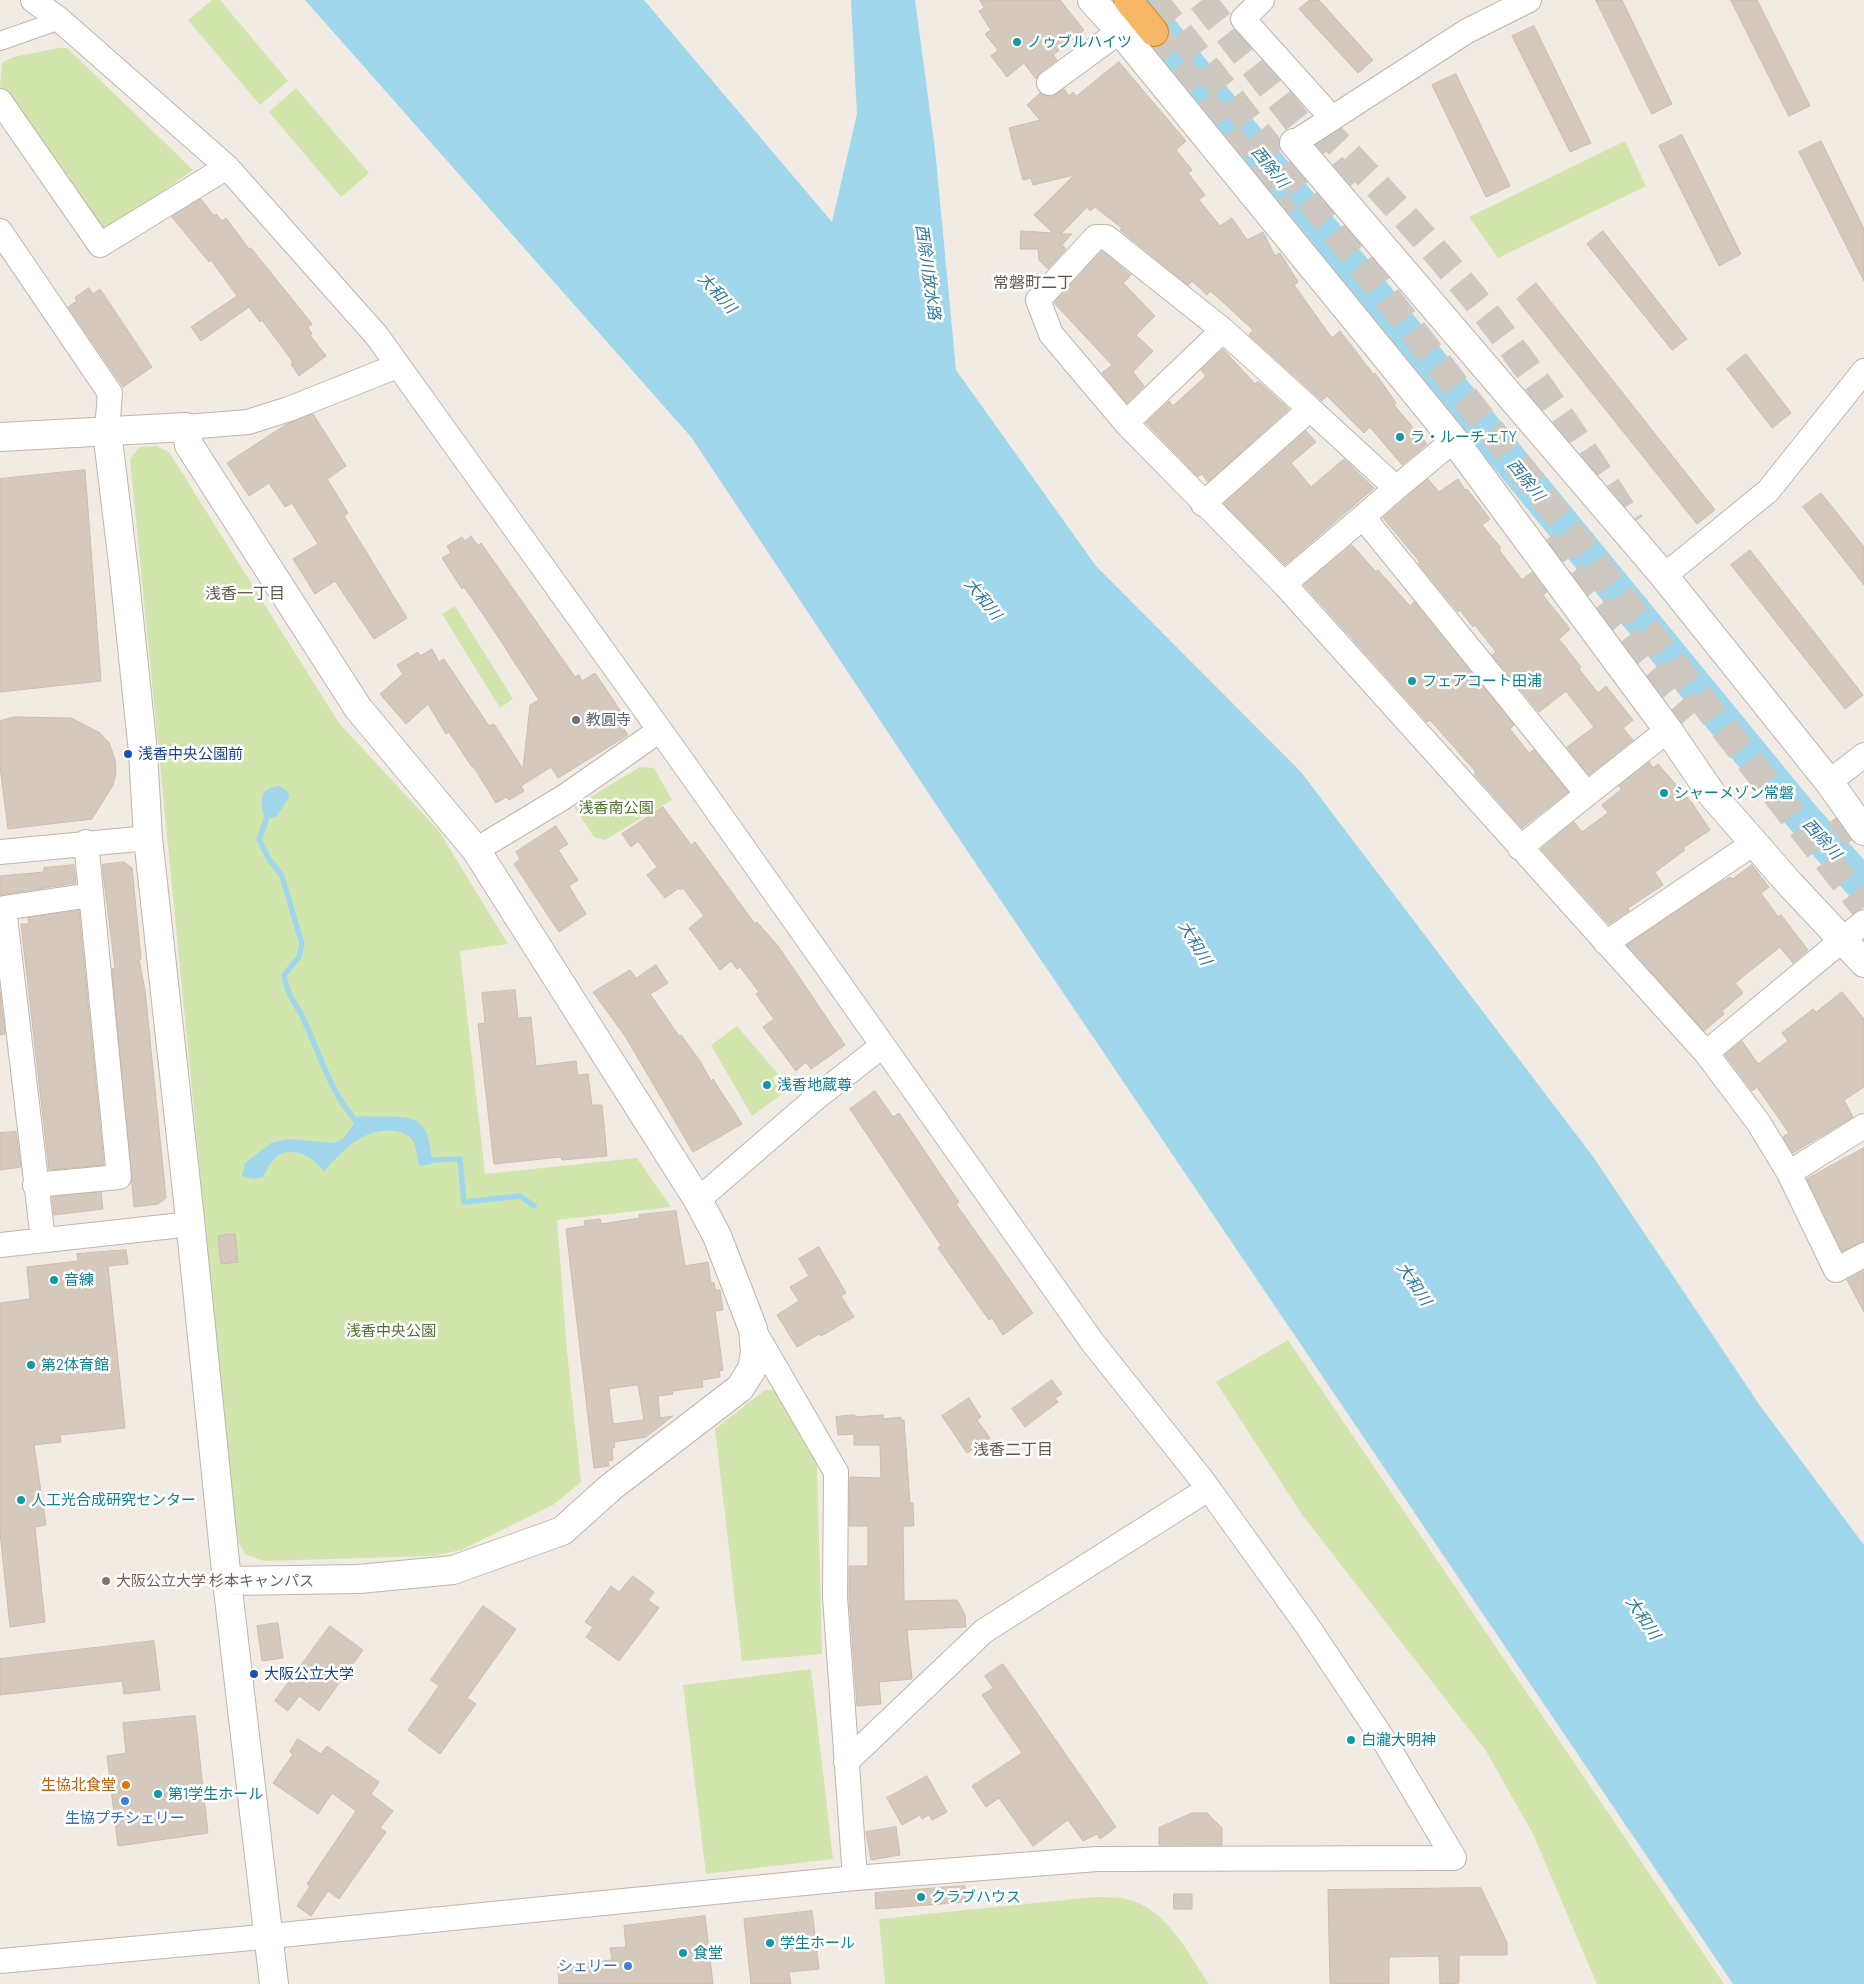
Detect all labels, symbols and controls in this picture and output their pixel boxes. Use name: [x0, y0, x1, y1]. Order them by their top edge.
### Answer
place label: ノゥブルハイツ: [1027, 33, 1132, 51]
marker: ノゥブルハイツ: [1011, 36, 1023, 48]
water label: 西除川: [1247, 142, 1293, 192]
water label: 西除川放水路: [912, 223, 944, 321]
water label: 大和川: [694, 269, 740, 317]
district label: 常磐町二丁: [993, 273, 1073, 293]
place label: ラ・ルーチェTY: [1410, 428, 1517, 446]
marker: ラ・ルーチェTY: [1394, 431, 1406, 443]
water label: 西除川: [1503, 455, 1549, 505]
water label: 大和川: [960, 574, 1006, 624]
district label: 浅香一丁目: [205, 584, 285, 604]
place label: フェアコート田浦: [1422, 672, 1542, 690]
marker: フェアコート田浦: [1406, 675, 1418, 687]
place label: 教圓寺: [586, 711, 631, 729]
marker: 教圓寺: [570, 714, 582, 726]
place label: 浅香中央公園前: [138, 745, 243, 763]
marker: 浅香中央公園前: [122, 748, 134, 760]
place label: シャーメゾン常磐: [1674, 784, 1794, 802]
marker: シャーメゾン常磐: [1658, 787, 1670, 799]
park label: 浅香南公園: [579, 799, 653, 817]
water label: 西除川: [1799, 815, 1845, 863]
water label: 大和川: [1174, 917, 1216, 969]
place label: 浅香地蔵尊: [777, 1076, 852, 1094]
marker: 浅香地蔵尊: [761, 1079, 773, 1091]
water label: 大和川: [1393, 1259, 1435, 1309]
place label: 音練: [64, 1271, 94, 1289]
marker: 音練: [48, 1274, 60, 1286]
park label: 浅香中央公園: [346, 1322, 436, 1340]
place label: 第2体育館: [41, 1356, 109, 1374]
marker: 第2体育館: [25, 1359, 37, 1371]
district label: 浅香二丁目: [973, 1440, 1053, 1460]
place label: 人工光合成研究センター: [31, 1491, 196, 1509]
marker: 人工光合成研究センター: [15, 1494, 27, 1506]
place label: 大阪公立大学 杉本キャンパス: [116, 1572, 314, 1590]
marker: 大阪公立大学 杉本キャンパス: [100, 1575, 112, 1587]
water label: 大和川: [1622, 1593, 1664, 1643]
place label: 大阪公立大学: [264, 1665, 354, 1683]
marker: 大阪公立大学: [248, 1668, 260, 1680]
place label: 白瀧大明神: [1361, 1731, 1436, 1749]
marker: 白瀧大明神: [1345, 1734, 1357, 1746]
place label: 生協北食堂: [41, 1776, 116, 1794]
marker: 生協北食堂: [120, 1779, 132, 1791]
place label: 第1学生ホール: [168, 1785, 263, 1803]
marker: 第1学生ホール: [152, 1788, 164, 1800]
marker: 生協プチシェリー: [119, 1795, 131, 1807]
place label: 生協プチシェリー: [65, 1809, 185, 1827]
place label: クラブハウス: [931, 1888, 1021, 1906]
marker: クラブハウス: [915, 1891, 927, 1903]
place label: 学生ホール: [780, 1934, 855, 1952]
marker: 学生ホール: [764, 1937, 776, 1949]
place label: 食堂: [693, 1944, 723, 1962]
marker: 食堂: [677, 1947, 689, 1959]
place label: シェリー: [558, 1957, 618, 1975]
marker: シェリー: [622, 1960, 634, 1972]

